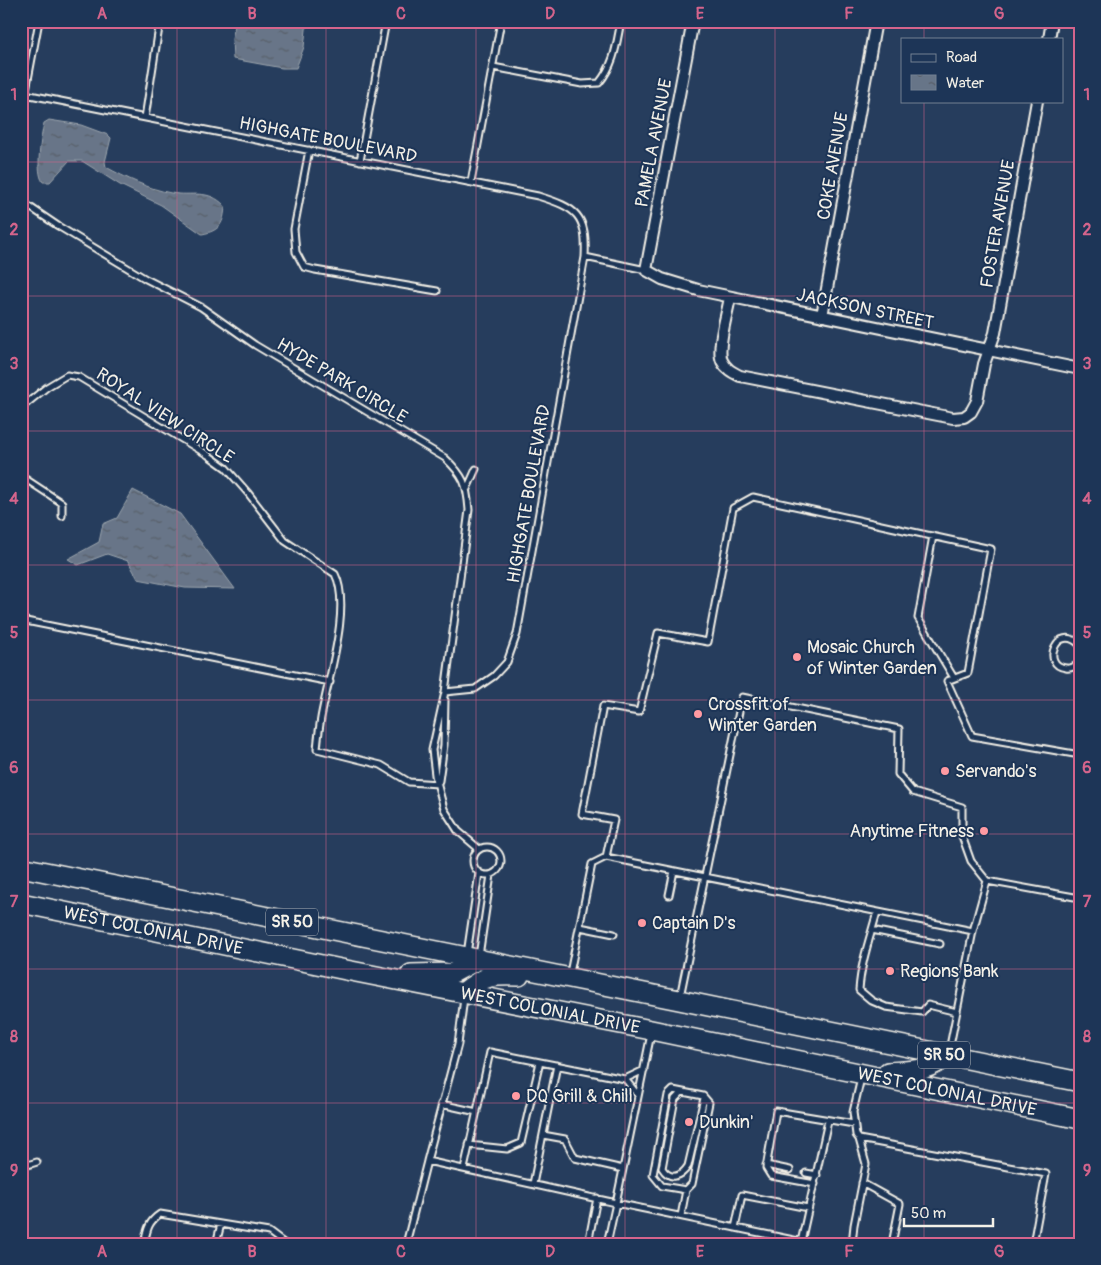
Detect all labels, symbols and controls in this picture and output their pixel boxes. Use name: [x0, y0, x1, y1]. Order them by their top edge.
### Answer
text: A: [97, 4, 108, 24]
text: B: [247, 4, 257, 24]
text: C: [396, 4, 406, 24]
text: D: [545, 4, 555, 24]
text: E: [696, 4, 705, 24]
text: F: [844, 4, 854, 24]
text: G: [994, 4, 1005, 24]
legend: [901, 38, 1064, 102]
text: Road: [946, 48, 977, 67]
text: Water: [946, 74, 985, 93]
street label: PAMELA AVENUE: [630, 77, 678, 209]
text: 1: [11, 85, 17, 105]
text: 1: [1084, 85, 1090, 105]
street label: COKE AVENUE: [812, 110, 854, 222]
street label: HIGHGATE BOULEVARD: [237, 111, 419, 169]
street label: FOSTER AVENUE: [975, 158, 1021, 290]
text: 2: [10, 220, 19, 240]
text: 2: [1083, 220, 1092, 240]
street label: JACKSON STREET: [794, 283, 936, 335]
street label: HYDE PARK CIRCLE: [272, 333, 412, 429]
text: 3: [10, 354, 19, 374]
text: 3: [1083, 354, 1092, 374]
street label: ROYAL VIEW CIRCLE: [92, 363, 238, 469]
street label: HIGHGATE BOULEVARD: [502, 403, 556, 585]
text: 4: [9, 489, 19, 509]
text: 4: [1082, 489, 1092, 509]
text: 5: [10, 623, 19, 643]
text: 5: [1083, 623, 1092, 643]
place label: Mosaic Church of Winter Garden: [807, 636, 937, 680]
marker: Mosaic Church of Winter Garden: [791, 651, 803, 663]
place label: Crossfit of Winter Garden: [708, 693, 817, 737]
marker: Crossfit of Winter Garden: [692, 708, 704, 720]
text: 6: [9, 758, 19, 778]
text: 6: [1082, 758, 1092, 778]
place label: Servando's: [955, 760, 1037, 783]
marker: Servando's: [939, 765, 951, 777]
place label: Anytime Fitness: [850, 820, 974, 843]
marker: Anytime Fitness: [978, 825, 990, 837]
text: 7: [10, 892, 19, 912]
text: 7: [1083, 892, 1092, 912]
street label: WEST COLONIAL DRIVE: [61, 901, 245, 960]
road number: SR 50: [266, 909, 318, 936]
place label: Captain D's: [652, 912, 736, 935]
marker: Captain D's: [636, 917, 648, 929]
place label: Regions Bank: [900, 960, 999, 983]
marker: Regions Bank: [884, 965, 896, 977]
street label: WEST COLONIAL DRIVE: [458, 981, 642, 1039]
text: 8: [10, 1027, 18, 1047]
text: 8: [1083, 1027, 1091, 1047]
road number: SR 50: [918, 1042, 970, 1068]
street label: WEST COLONIAL DRIVE: [855, 1062, 1039, 1121]
place label: DQ Grill & Chill: [526, 1085, 633, 1108]
marker: DQ Grill & Chill: [510, 1090, 522, 1102]
place label: Dunkin': [699, 1111, 753, 1134]
marker: Dunkin': [683, 1116, 695, 1128]
text: 9: [10, 1161, 18, 1181]
text: 9: [1083, 1161, 1091, 1181]
scale bar: [904, 1195, 992, 1227]
text: 50 m: [911, 1204, 946, 1223]
text: A: [97, 1242, 108, 1262]
text: B: [247, 1242, 257, 1262]
text: C: [396, 1242, 406, 1262]
text: D: [545, 1242, 555, 1262]
text: E: [696, 1242, 705, 1262]
text: F: [844, 1242, 854, 1262]
text: G: [994, 1242, 1005, 1262]

